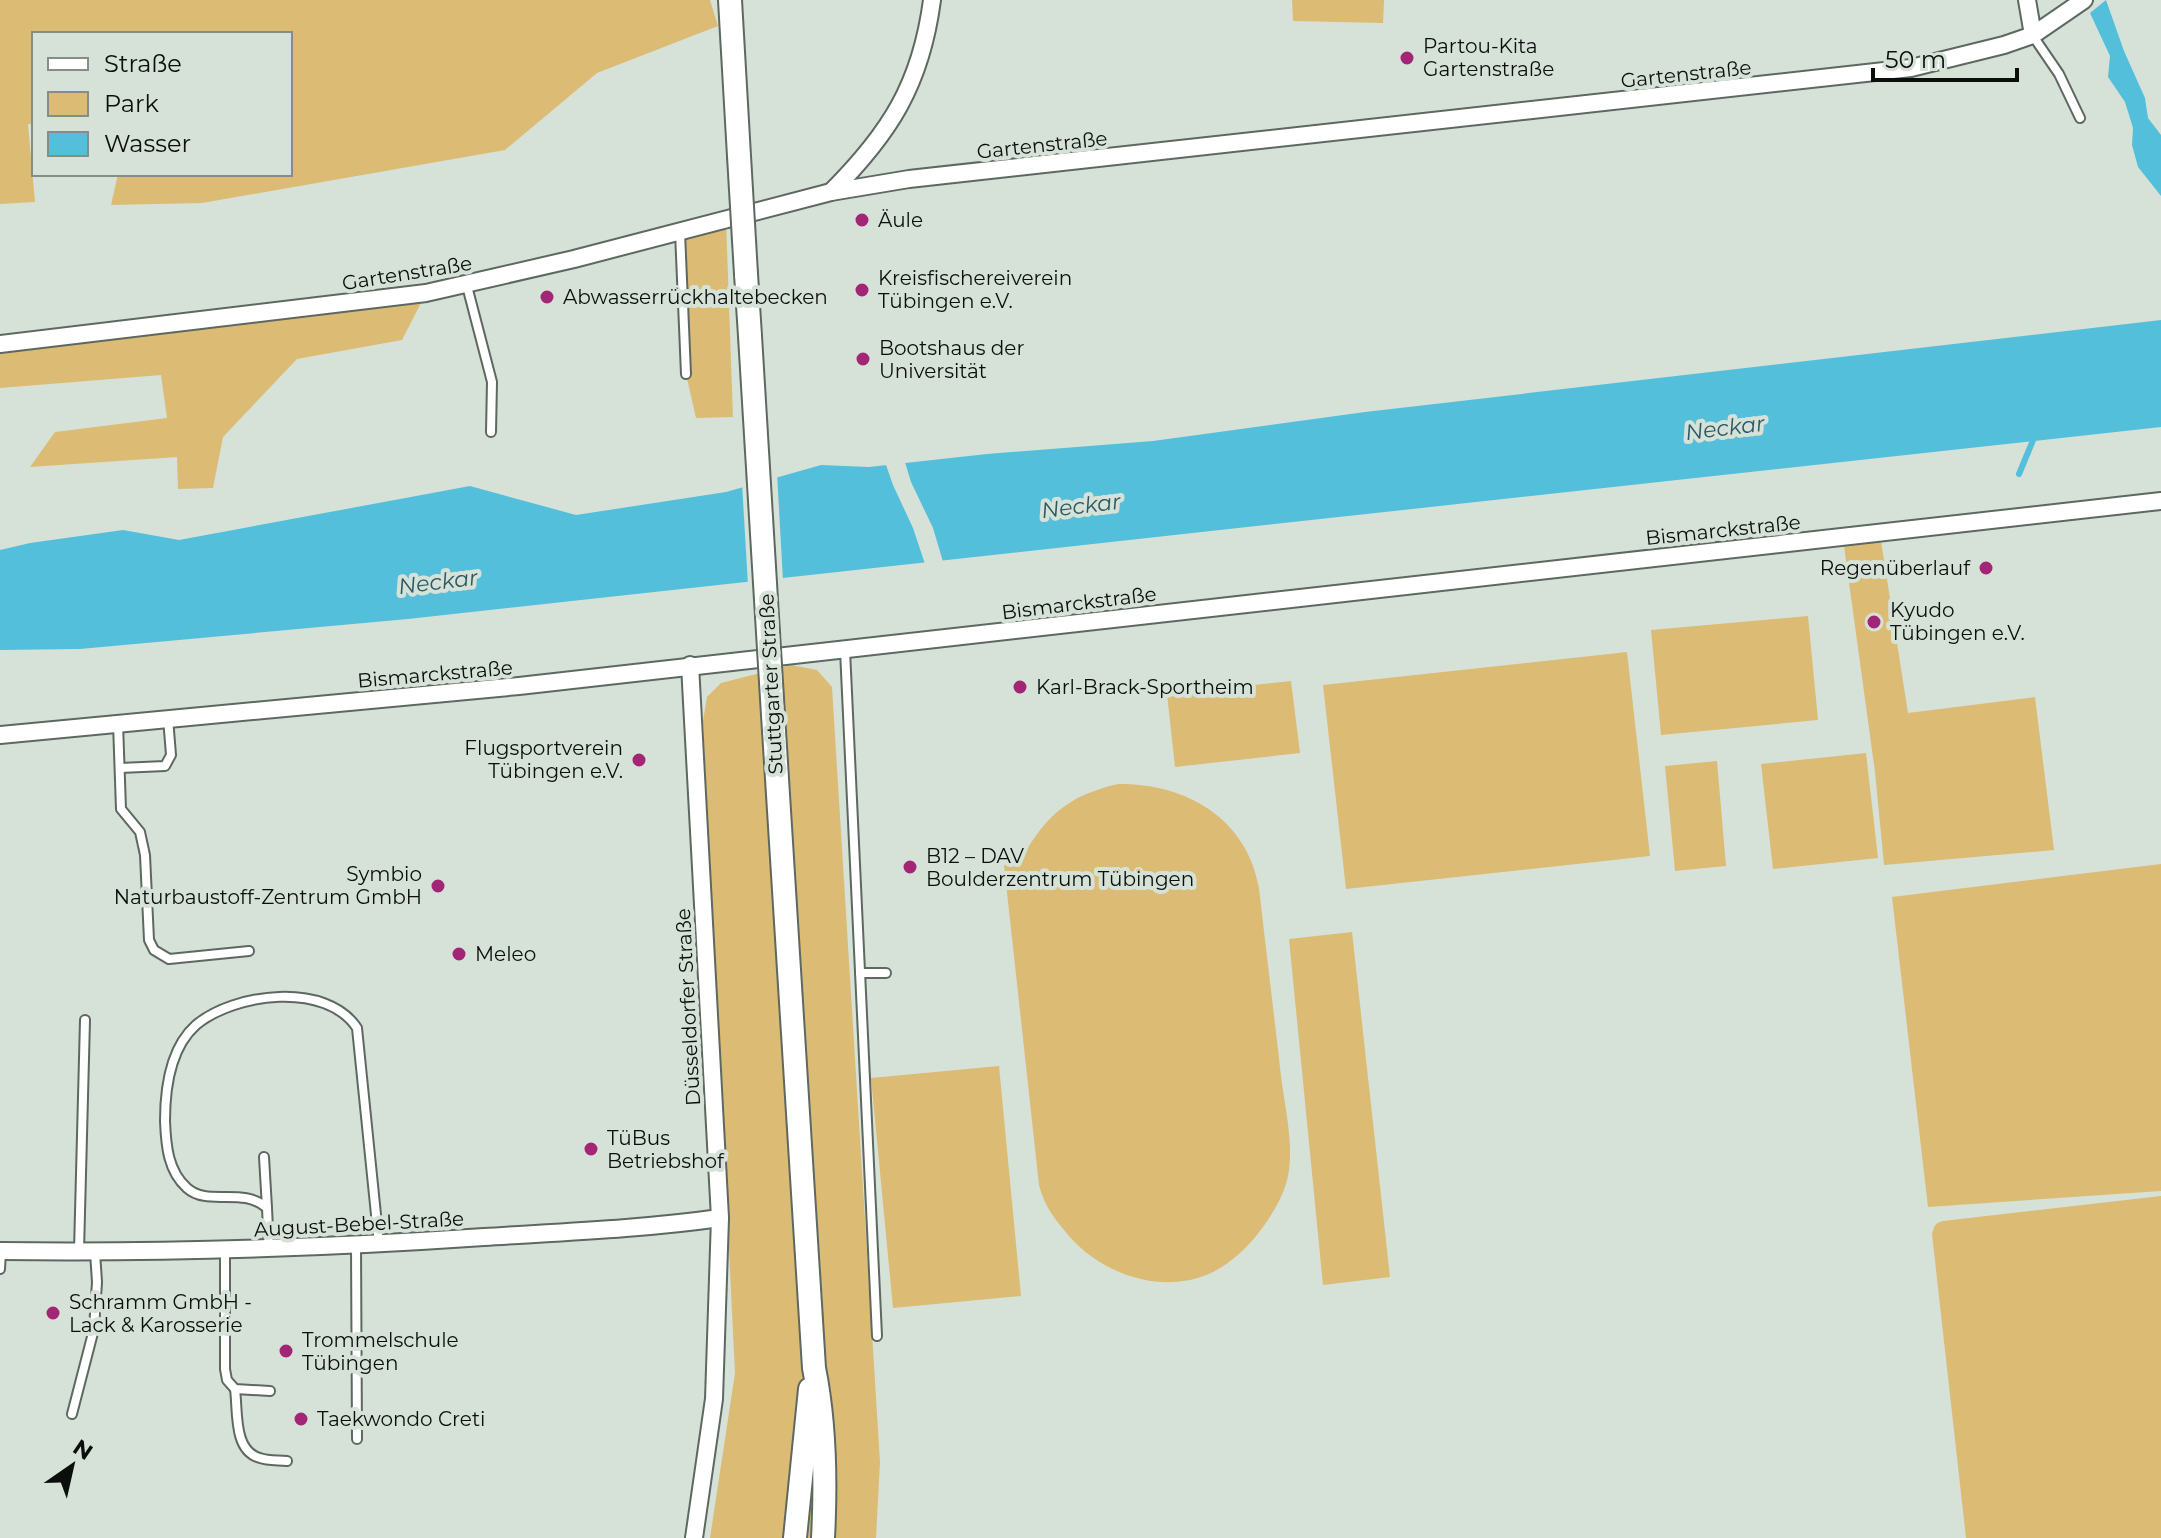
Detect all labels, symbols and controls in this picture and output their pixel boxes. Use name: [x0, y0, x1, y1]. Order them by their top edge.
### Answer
legend: [32, 32, 292, 176]
scale bar: [1873, 32, 2017, 82]
place label: Partou-Kita Gartenstraße: [1423, 34, 1554, 81]
text: 50 m: [1885, 45, 1946, 74]
text: Straße: [104, 49, 182, 78]
marker: Partou-Kita Gartenstraße: [1398, 49, 1416, 67]
street label: Gartenstraße: [1619, 55, 1753, 93]
text: Park: [104, 89, 159, 118]
street label: Gartenstraße: [975, 126, 1109, 164]
text: Wasser: [104, 129, 191, 158]
place label: Äule: [878, 208, 923, 232]
marker: Äule: [853, 211, 871, 229]
street label: Gartenstraße: [340, 251, 474, 295]
place label: Kreisfischereiverein Tübingen e.V.: [878, 266, 1072, 313]
marker: Kreisfischereiverein Tübingen e.V.: [853, 281, 871, 299]
place label: Abwasserrückhaltebecken: [563, 285, 828, 309]
marker: Abwasserrückhaltebecken: [538, 288, 556, 306]
place label: Bootshaus der Universität: [879, 336, 1024, 383]
marker: Bootshaus der Universität: [854, 350, 872, 368]
water label: Neckar: [1684, 410, 1767, 446]
water label: Neckar: [1040, 488, 1123, 524]
street label: Bismarckstraße: [1644, 510, 1802, 550]
place label: Regenüberlauf: [1820, 556, 1971, 580]
marker: Regenüberlauf: [1977, 559, 1995, 577]
water label: Neckar: [397, 564, 480, 600]
street label: Bismarckstraße: [1000, 582, 1158, 624]
street label: Stuttgarter Straße: [754, 593, 788, 775]
place label: Kyudo Tübingen e.V.: [1890, 598, 2025, 645]
marker: Kyudo Tübingen e.V.: [1865, 613, 1883, 631]
street label: Bismarckstraße: [356, 655, 514, 693]
place label: Karl-Brack-Sportheim: [1036, 675, 1254, 699]
marker: Karl-Brack-Sportheim: [1011, 678, 1029, 696]
place label: Flugsportverein Tübingen e.V.: [464, 736, 623, 783]
marker: Flugsportverein Tübingen e.V.: [630, 751, 648, 769]
place label: B12 – DAV Boulderzentrum Tübingen: [926, 844, 1194, 891]
marker: B12 – DAV Boulderzentrum Tübingen: [901, 858, 919, 876]
place label: Symbio Naturbaustoff-Zentrum GmbH: [114, 862, 422, 909]
marker: Symbio Naturbaustoff-Zentrum GmbH: [429, 877, 447, 895]
street label: Düsseldorfer Straße: [671, 908, 705, 1106]
place label: Meleo: [475, 942, 536, 966]
marker: Meleo: [450, 945, 468, 963]
place label: TüBus Betriebshof: [607, 1126, 725, 1173]
marker: TüBus Betriebshof: [582, 1140, 600, 1158]
street label: August-Bebel-Straße: [253, 1207, 465, 1241]
place label: Schramm GmbH - Lack & Karosserie: [69, 1290, 252, 1337]
marker: Schramm GmbH - Lack & Karosserie: [44, 1304, 62, 1322]
place label: Trommelschule Tübingen: [302, 1328, 459, 1375]
marker: Trommelschule Tübingen: [277, 1342, 295, 1360]
place label: Taekwondo Creti: [317, 1407, 485, 1431]
marker: Taekwondo Creti: [292, 1410, 310, 1428]
north arrow: [32, 1426, 112, 1506]
text: N: [68, 1434, 98, 1466]

